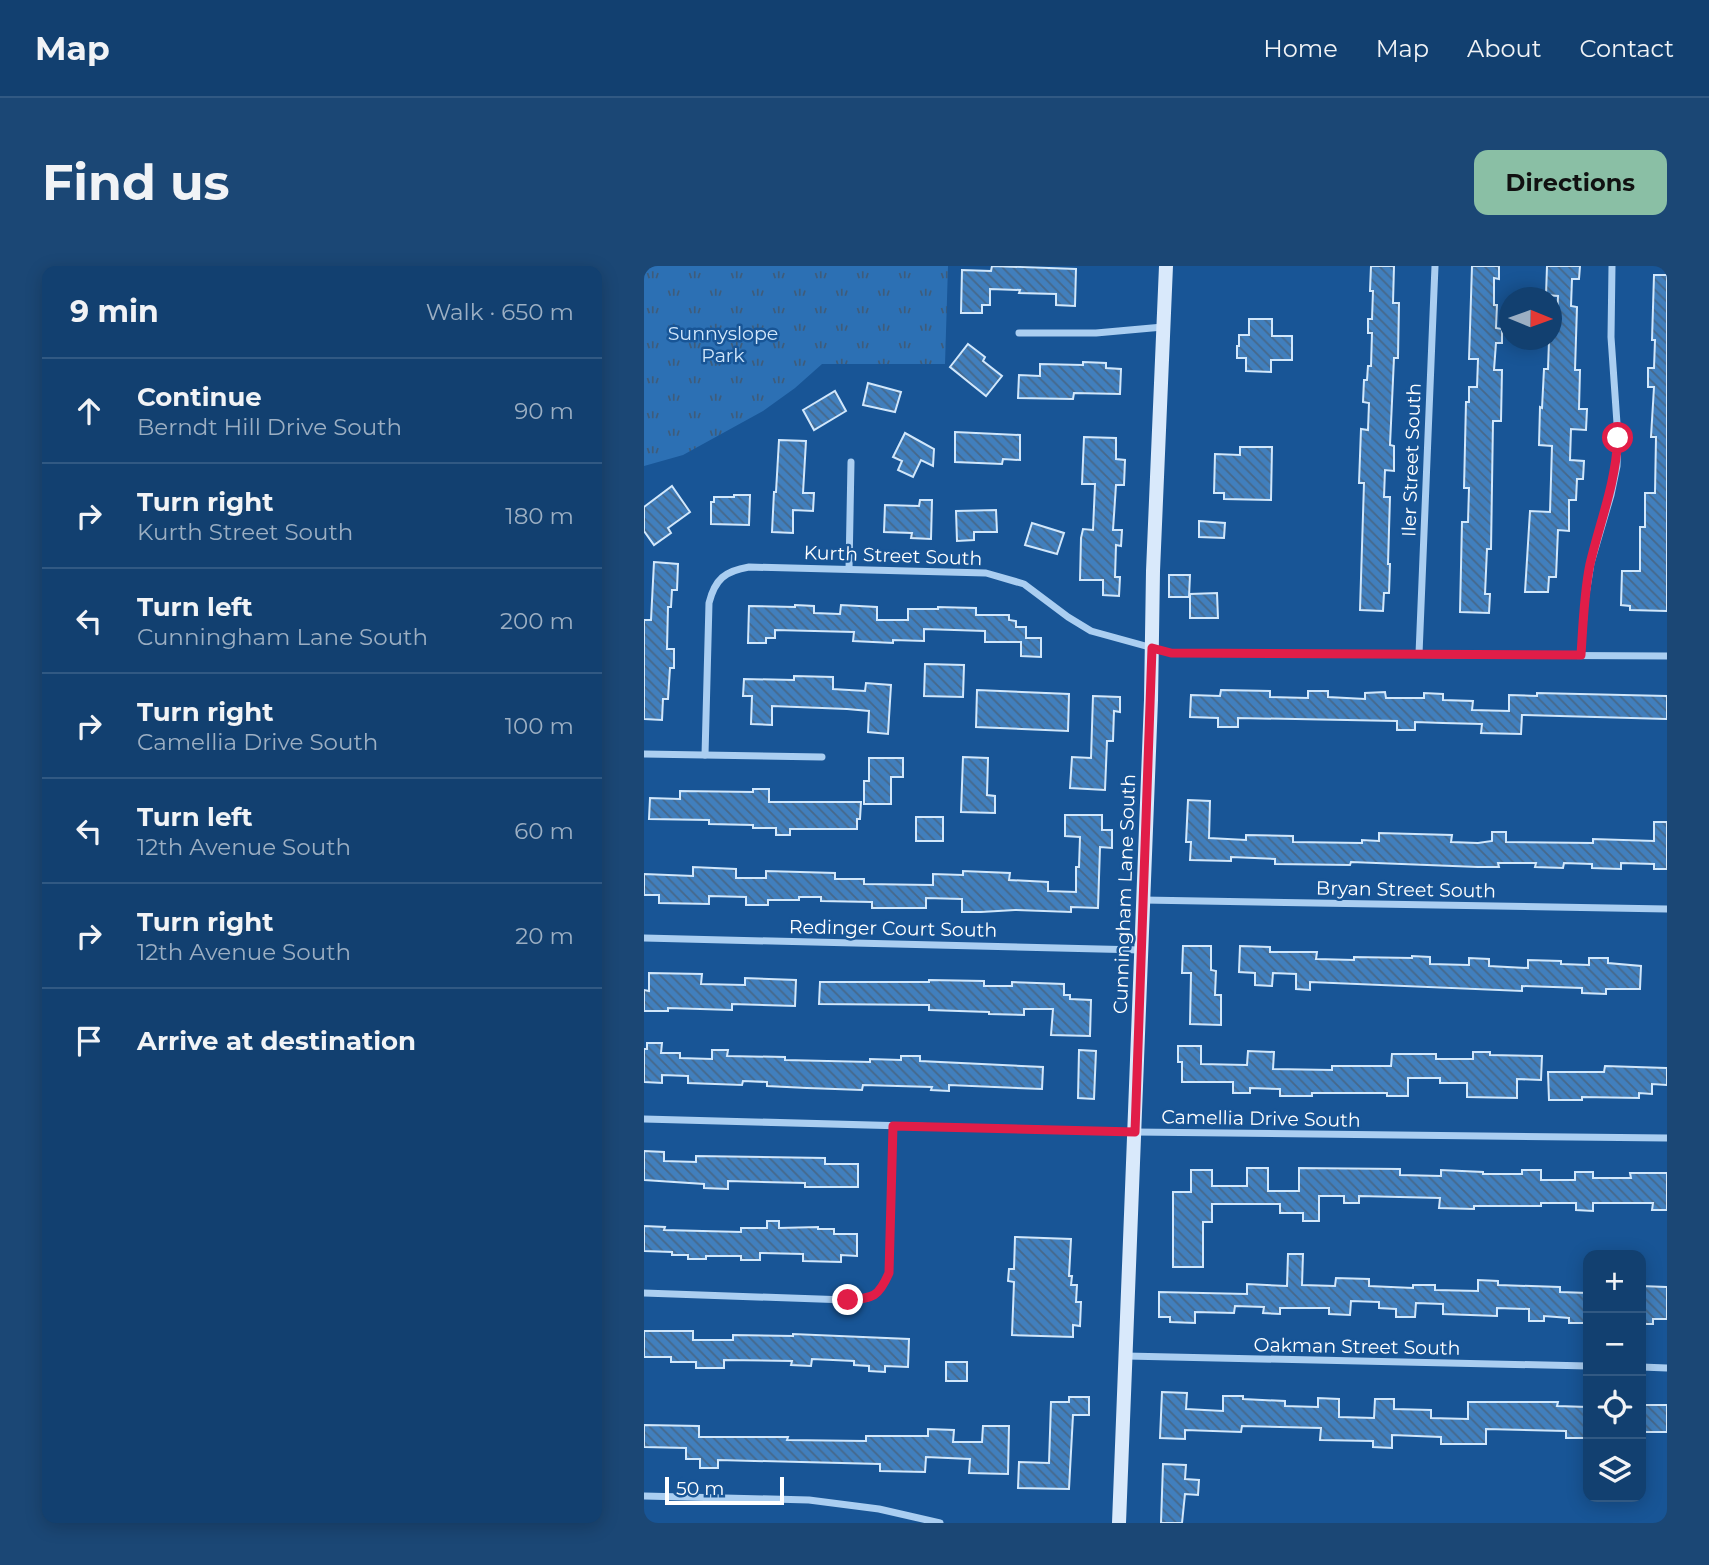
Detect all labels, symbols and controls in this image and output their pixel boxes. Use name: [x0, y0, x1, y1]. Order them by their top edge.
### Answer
text: Map: [35, 28, 110, 68]
text: Home: [1263, 34, 1338, 63]
text: Map: [1376, 34, 1429, 63]
text: About: [1467, 34, 1541, 63]
text: Contact: [1579, 34, 1674, 63]
button: Directions: [1474, 150, 1667, 215]
text: Find us: [42, 153, 230, 212]
north arrow: [1499, 287, 1562, 350]
text: 9 min: [70, 293, 159, 330]
text: Walk · 650 m: [426, 298, 574, 326]
park label: Sunnyslope Park: [668, 322, 778, 367]
text: Continue: [137, 381, 262, 413]
street label: Iler Street South: [1397, 383, 1426, 538]
icon: ahead: [70, 392, 108, 430]
text: 90 m: [514, 397, 574, 425]
text: Berndt Hill Drive South: [137, 413, 402, 441]
route start: [1602, 422, 1633, 453]
text: Turn right: [137, 486, 273, 518]
icon: right: [70, 497, 108, 535]
text: 180 m: [505, 502, 574, 530]
text: Kurth Street South: [137, 518, 353, 546]
street label: Kurth Street South: [803, 541, 983, 570]
text: Turn left: [137, 591, 253, 623]
icon: left: [70, 602, 108, 640]
text: 200 m: [500, 607, 574, 635]
text: Cunningham Lane South: [137, 623, 428, 651]
text: Turn right: [137, 696, 273, 728]
icon: right: [70, 707, 108, 745]
text: 100 m: [505, 712, 574, 740]
text: Camellia Drive South: [137, 728, 378, 756]
street label: Cunningham Lane South: [1109, 774, 1140, 1015]
text: Turn left: [137, 801, 253, 833]
icon: left: [70, 812, 108, 850]
text: 60 m: [514, 817, 574, 845]
text: 12th Avenue South: [137, 833, 351, 861]
street label: Bryan Street South: [1316, 876, 1496, 903]
text: Turn right: [137, 906, 273, 938]
street label: Redinger Court South: [789, 915, 997, 942]
icon: right: [70, 917, 108, 955]
text: 20 m: [515, 922, 574, 950]
text: 12th Avenue South: [137, 938, 351, 966]
icon: arrive: [70, 1022, 108, 1060]
text: Arrive at destination: [137, 1025, 416, 1057]
street label: Camellia Drive South: [1161, 1105, 1361, 1132]
map controls: [1583, 1250, 1646, 1502]
button: +: [1583, 1250, 1646, 1313]
route end: [832, 1284, 863, 1315]
button: −: [1583, 1313, 1646, 1376]
street label: Oakman Street South: [1253, 1333, 1461, 1360]
button: locate: [1583, 1376, 1646, 1439]
button: layers: [1583, 1439, 1646, 1502]
scale bar: [665, 1474, 784, 1506]
text: 50 m: [676, 1477, 724, 1500]

